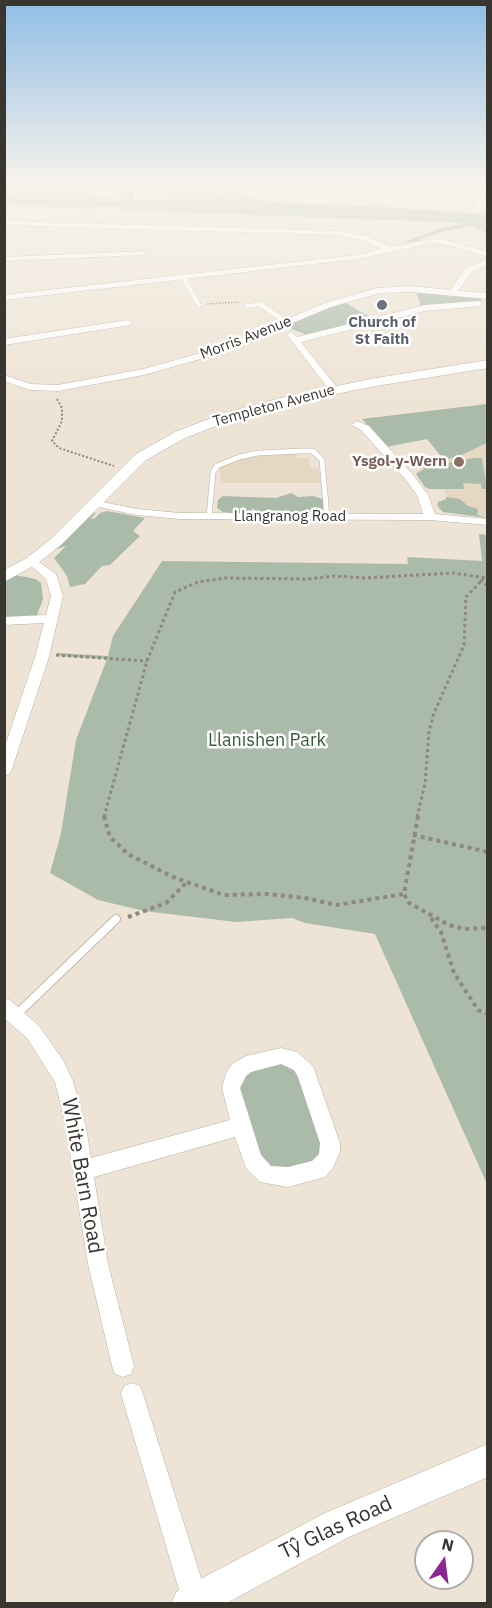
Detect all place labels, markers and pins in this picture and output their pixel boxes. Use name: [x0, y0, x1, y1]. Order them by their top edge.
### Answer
marker: Church of St Faith: [375, 298, 389, 312]
place label: Church of St Faith: [348, 314, 416, 349]
place label: Ysgol-y-Wern: [352, 453, 447, 471]
marker: Ysgol-y-Wern: [452, 455, 466, 469]

